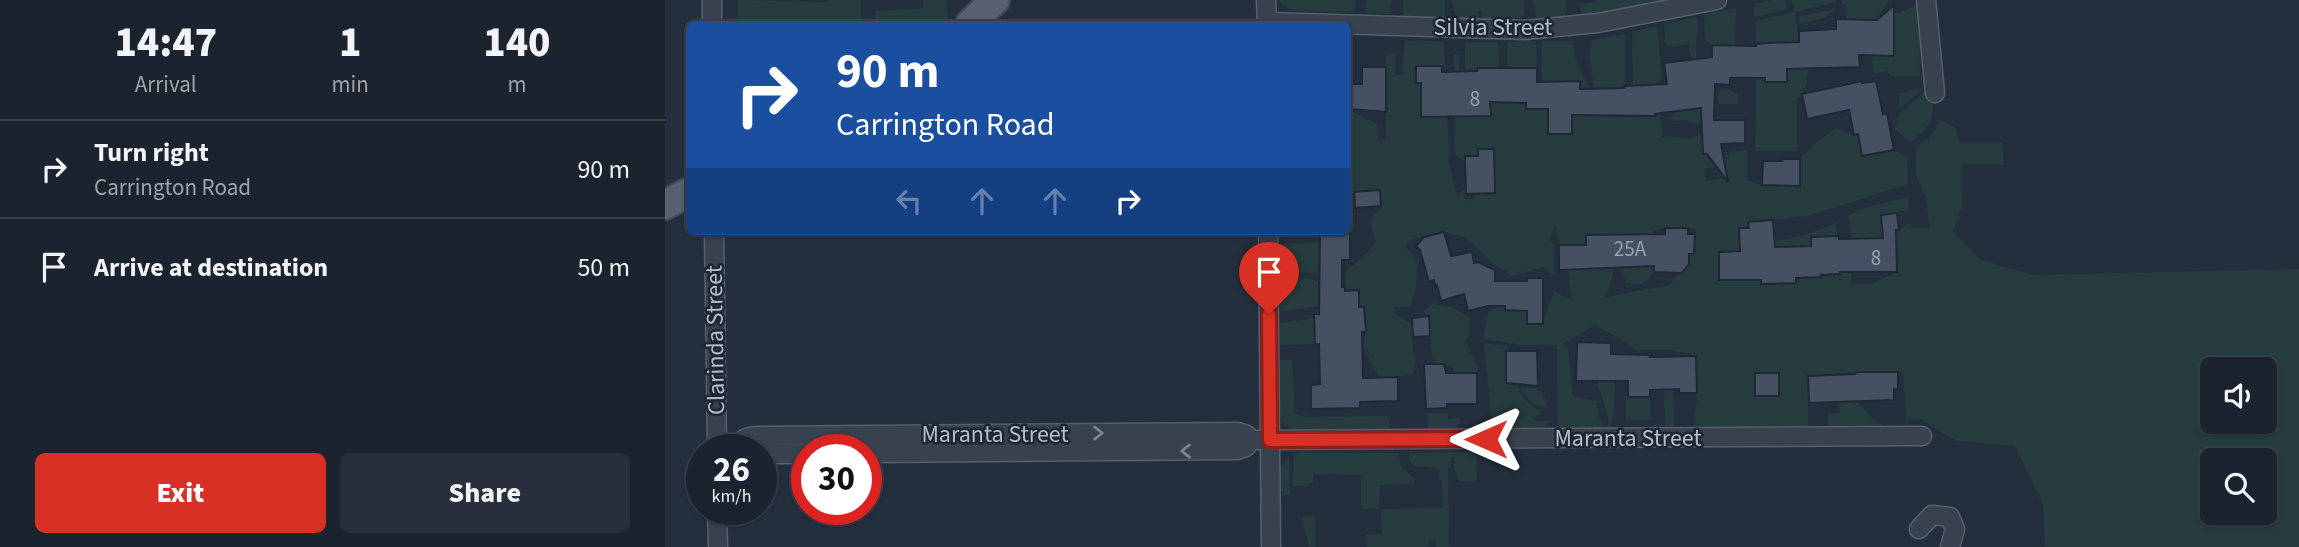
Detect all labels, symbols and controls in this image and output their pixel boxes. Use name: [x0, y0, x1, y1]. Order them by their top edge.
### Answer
street label: Silvia Street: [1434, 10, 1552, 45]
text: 14:47: [114, 13, 217, 73]
text: 1: [339, 13, 361, 73]
text: 140: [483, 13, 551, 73]
text: 90 m: [836, 37, 940, 107]
icon: right: [721, 49, 812, 140]
text: Arrival: [135, 68, 197, 101]
text: min: [332, 68, 369, 101]
text: m: [507, 68, 526, 101]
house number: 8: [1470, 84, 1480, 114]
text: Carrington Road: [836, 102, 1054, 148]
text: Turn right: [94, 134, 209, 171]
icon: right: [35, 150, 73, 188]
text: 90 m: [577, 151, 630, 188]
text: Carrington Road: [94, 171, 251, 204]
icon: left: [890, 182, 928, 220]
icon: ahead: [963, 182, 1001, 220]
icon: ahead: [1036, 182, 1074, 220]
icon: right: [1109, 182, 1147, 220]
house number: 25A: [1614, 234, 1647, 264]
pin: [1239, 242, 1299, 314]
house number: 8: [1871, 243, 1881, 273]
icon: arrive: [35, 248, 73, 286]
text: Arrive at destination: [94, 249, 328, 286]
text: 50 m: [577, 249, 630, 286]
icon: arrive: [1250, 253, 1288, 291]
street label: Clarinda Street: [697, 265, 734, 415]
map controls: [2200, 357, 2277, 525]
button: sound: [2200, 357, 2277, 434]
position arrow: [1449, 402, 1523, 476]
street label: Maranta Street: [921, 417, 1069, 452]
street label: Maranta Street: [1554, 421, 1702, 456]
one-way arrow: [1093, 426, 1104, 441]
speed limit sign: 30: [791, 434, 882, 525]
one-way arrow: [1180, 443, 1191, 458]
text: 26: [713, 445, 750, 495]
button: search: [2200, 448, 2277, 525]
button: Exit: [35, 453, 326, 533]
button: Share: [340, 453, 630, 533]
text: km/h: [712, 484, 751, 509]

